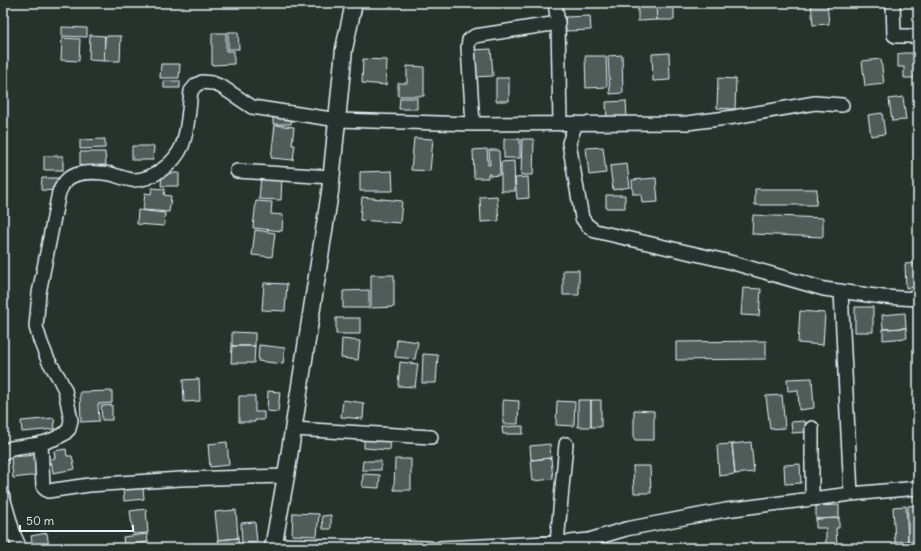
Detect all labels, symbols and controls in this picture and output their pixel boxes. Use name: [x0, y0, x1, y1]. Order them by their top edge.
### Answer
scale bar: [20, 507, 133, 533]
text: 50 m: [26, 513, 55, 528]

